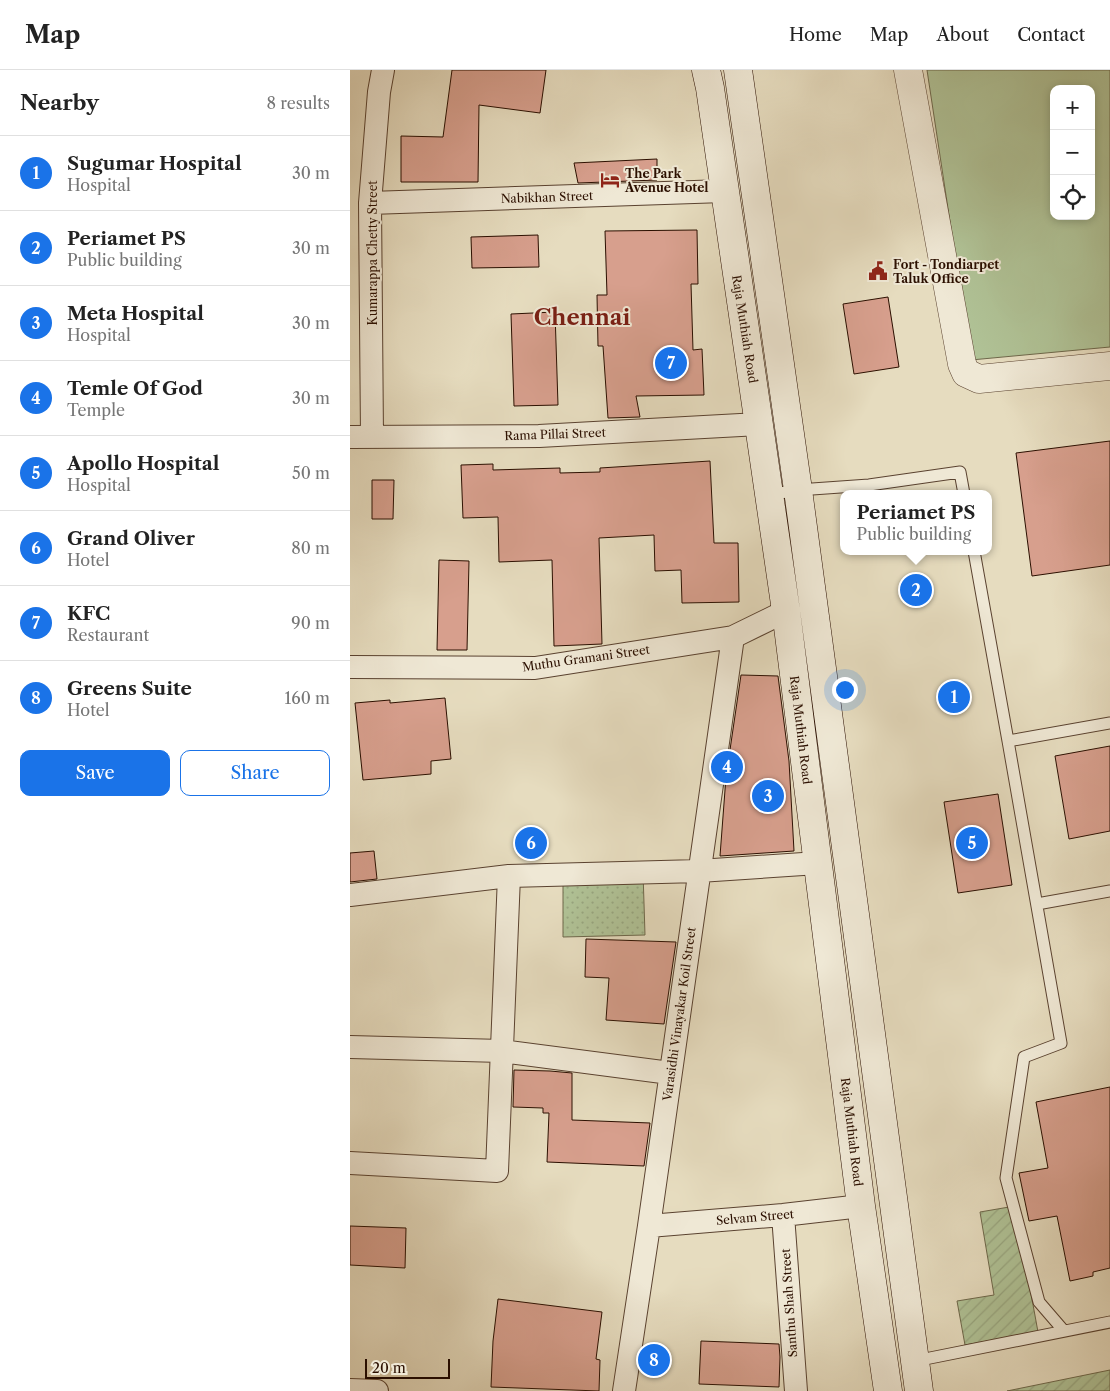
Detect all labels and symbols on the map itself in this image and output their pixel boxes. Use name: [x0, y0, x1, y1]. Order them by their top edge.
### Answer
place label: The Park Avenue Hotel: [624, 166, 709, 195]
hotel icon: The Park Avenue Hotel: [599, 169, 621, 191]
street label: Kumarappa Chetty Street: [365, 180, 380, 326]
street label: Nabikhan Street: [501, 188, 594, 206]
place label: Fort - Tondiarpet Taluk Office: [893, 257, 999, 286]
public building icon: Fort - Tondiarpet Taluk Office: [867, 260, 889, 282]
street label: Raja Muthiah Road: [729, 274, 761, 385]
district label: Chennai: [534, 304, 630, 331]
pin: 7: [655, 344, 687, 382]
street label: Rama Pillai Street: [504, 425, 607, 443]
pin: 2: [900, 571, 932, 609]
street label: Muthu Gramani Street: [521, 642, 651, 674]
street label: Raja Muthiah Road: [787, 675, 815, 786]
your location: [832, 677, 858, 703]
pin: 1: [938, 678, 970, 716]
pin: 4: [711, 748, 743, 786]
pin: 3: [752, 777, 784, 815]
pin: 6: [515, 824, 547, 862]
pin: 5: [956, 824, 988, 862]
street label: Varasidhi Vinayakar Koil Street: [659, 925, 699, 1103]
street label: Raja Muthiah Road: [838, 1077, 866, 1188]
street label: Selvam Street: [715, 1206, 795, 1228]
street label: Santhu Shah Street: [778, 1247, 800, 1358]
pin: 8: [638, 1341, 670, 1379]
scale bar: [365, 1356, 450, 1379]

